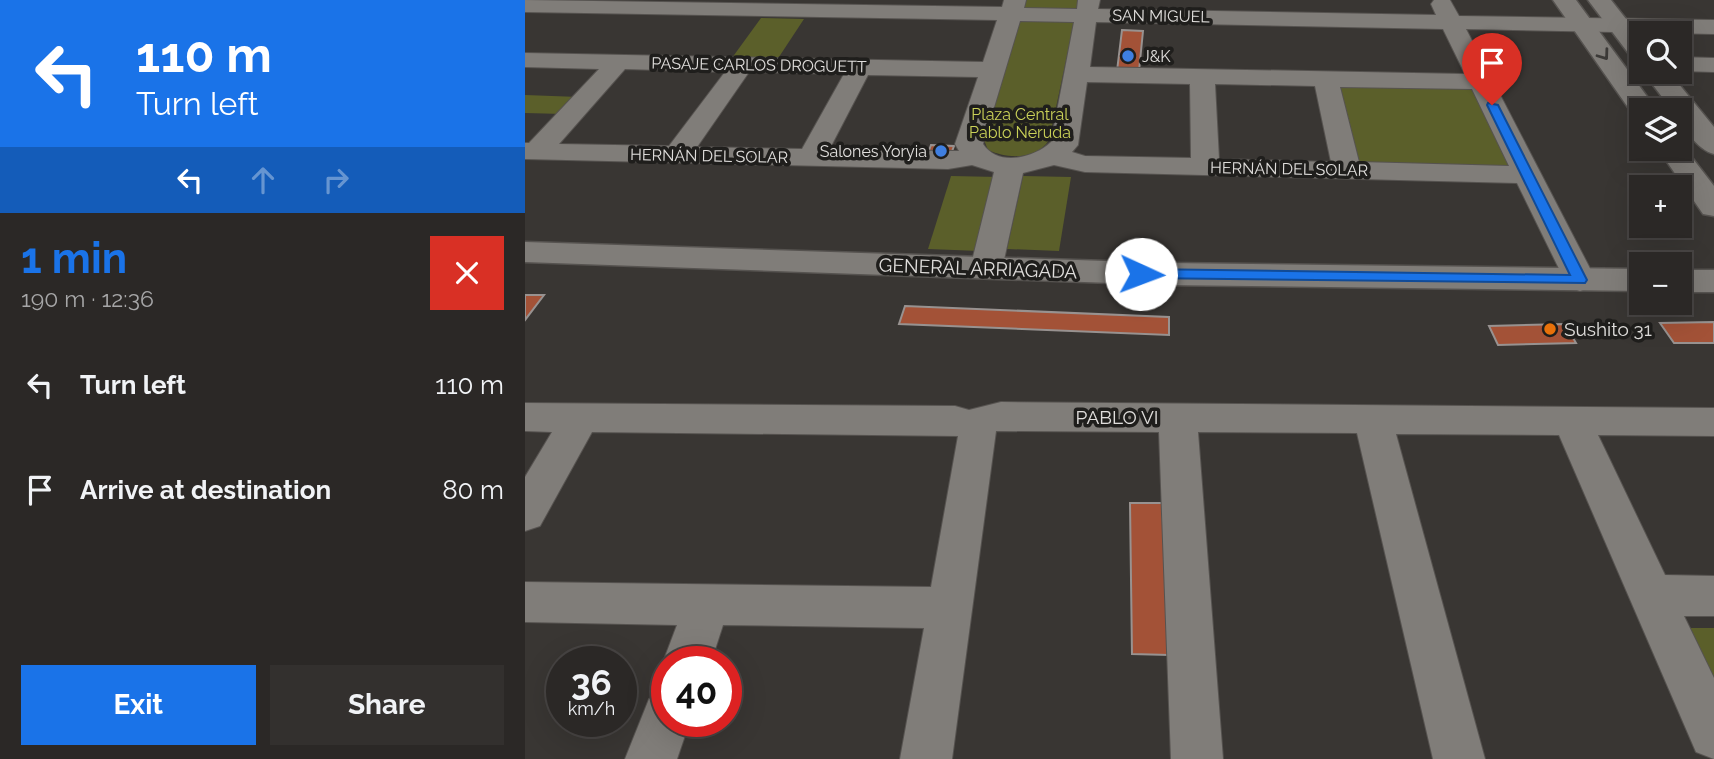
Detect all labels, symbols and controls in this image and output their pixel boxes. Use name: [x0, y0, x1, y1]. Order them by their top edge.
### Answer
street label: SAN MIGUEL: [1112, 6, 1211, 26]
map controls: [1629, 21, 1692, 315]
button: search: [1629, 21, 1692, 84]
text: 110 m: [136, 26, 272, 83]
icon: left: [21, 28, 112, 119]
pin: [1462, 33, 1522, 105]
icon: arrive: [1473, 44, 1511, 82]
place label: J&K: [1142, 47, 1171, 66]
one-way arrow: [1596, 47, 1608, 60]
marker: J&K: [1120, 48, 1136, 64]
street label: PASAJE CARLOS DROGUETT: [651, 54, 867, 76]
text: Turn left: [136, 85, 258, 122]
button: layers: [1629, 98, 1692, 161]
park label: Plaza Central Pablo Neruda: [969, 105, 1071, 142]
place label: Salones Yoryia: [820, 142, 927, 161]
marker: Salones Yoryia: [933, 143, 949, 159]
street label: HERNÁN DEL SOLAR: [630, 144, 788, 167]
street label: HERNÁN DEL SOLAR: [1210, 157, 1368, 180]
icon: left: [171, 161, 209, 199]
icon: ahead: [244, 161, 282, 199]
icon: right: [317, 161, 355, 199]
button: +: [1629, 175, 1692, 238]
text: 1 min: [21, 234, 127, 283]
button: close: [430, 236, 504, 310]
position arrow: [1104, 237, 1178, 311]
button: −: [1629, 252, 1692, 315]
street label: GENERAL ARRIAGADA: [878, 254, 1078, 282]
text: 190 m · 12:36: [21, 285, 154, 312]
place label: Sushito 31: [1564, 318, 1652, 340]
marker: Sushito 31: [1542, 321, 1558, 337]
icon: left: [21, 366, 59, 404]
text: Turn left: [80, 370, 186, 400]
text: 110 m: [435, 370, 504, 400]
street label: PABLO VI: [1076, 406, 1159, 428]
icon: arrive: [21, 471, 59, 509]
text: Arrive at destination: [80, 475, 331, 505]
text: 80 m: [442, 475, 504, 505]
speed limit sign: 40: [651, 646, 742, 737]
text: 36: [571, 662, 612, 703]
button: Exit: [21, 665, 256, 745]
button: Share: [270, 665, 504, 745]
text: km/h: [568, 698, 615, 719]

